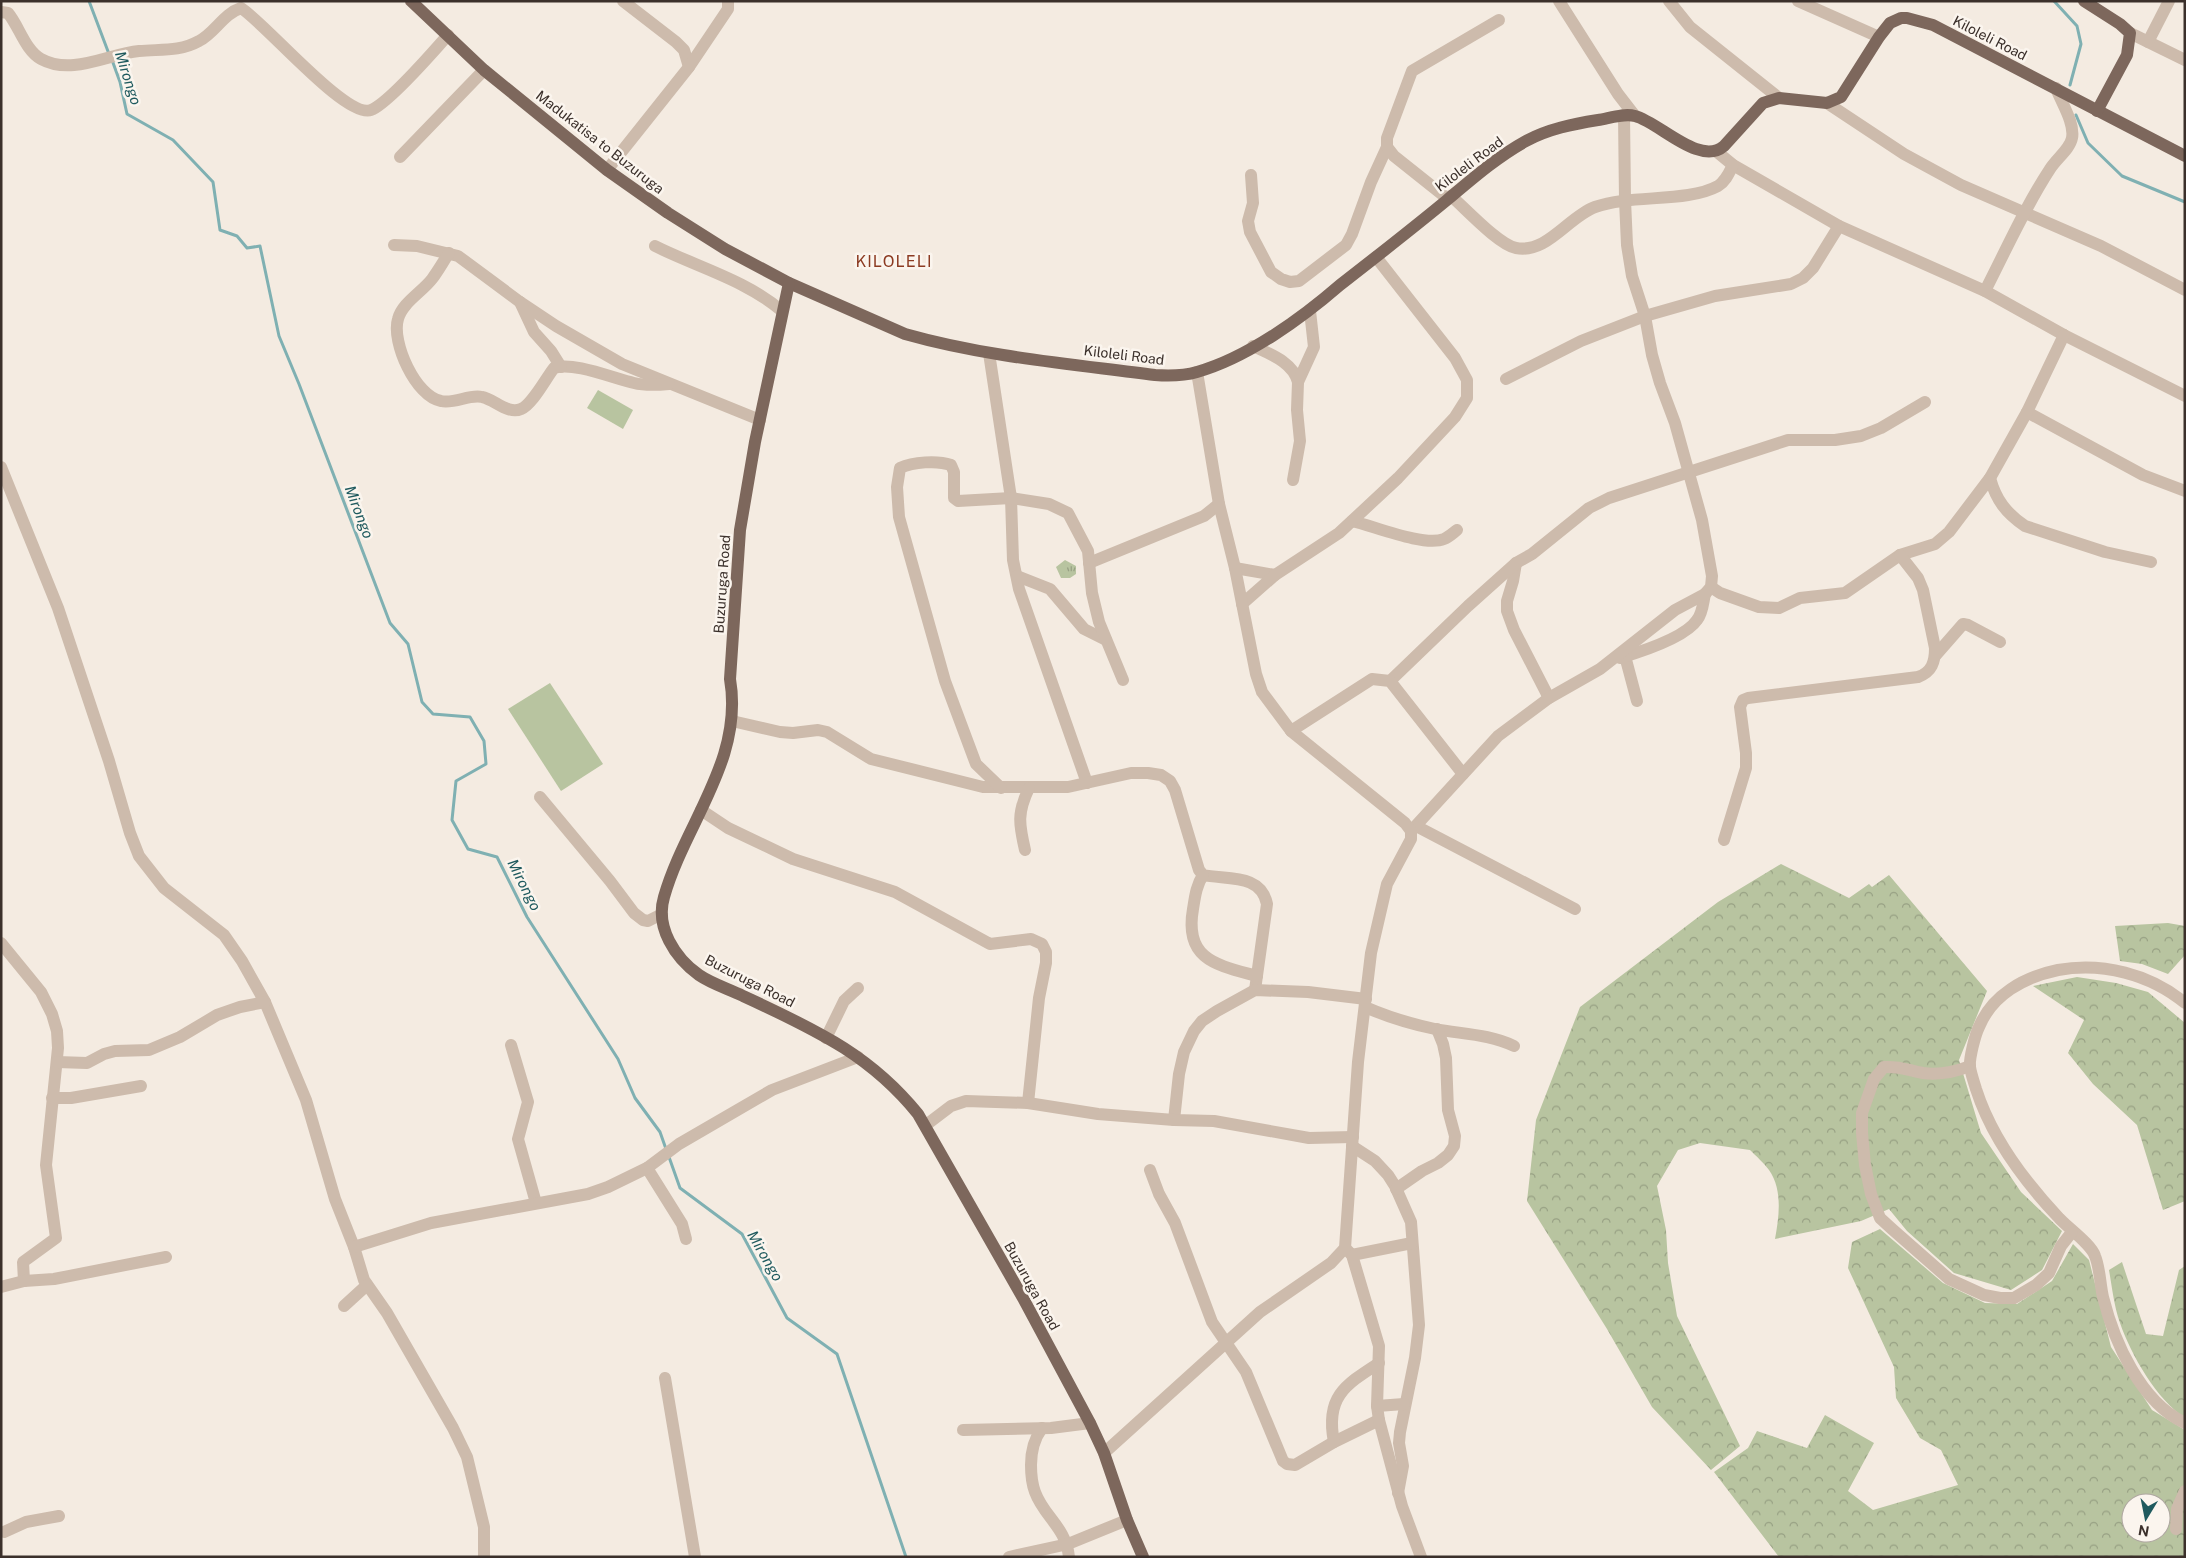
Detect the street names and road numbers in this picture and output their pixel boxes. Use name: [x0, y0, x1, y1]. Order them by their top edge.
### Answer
street label: Kiloleli Road: [1950, 12, 2030, 64]
street label: Madukatisa to Buzuruga: [533, 87, 667, 197]
street label: Kiloleli Road: [1432, 133, 1506, 195]
street label: Kiloleli Road: [1083, 342, 1165, 368]
street label: Buzuruga Road: [711, 534, 733, 634]
street label: Buzuruga Road: [702, 951, 798, 1011]
street label: Buzuruga Road: [1001, 1239, 1063, 1333]

